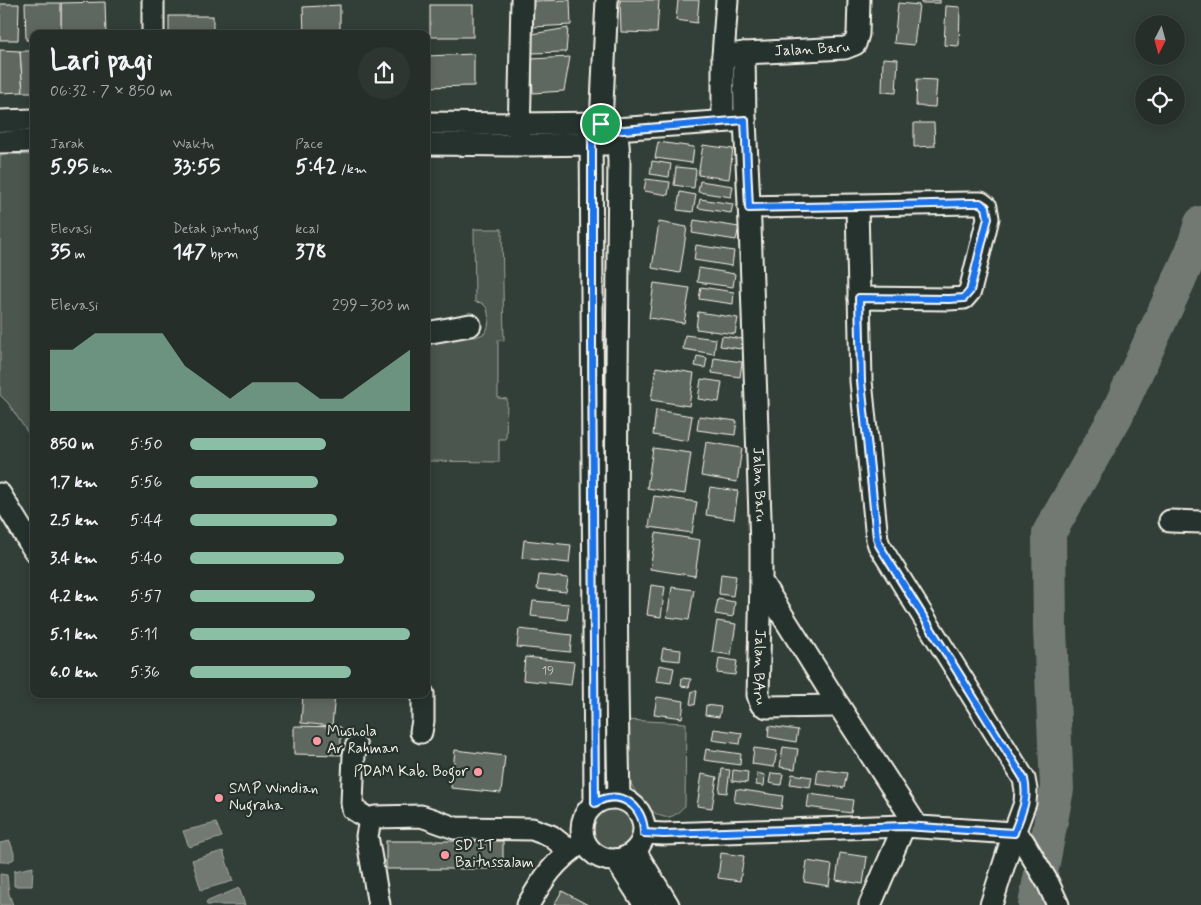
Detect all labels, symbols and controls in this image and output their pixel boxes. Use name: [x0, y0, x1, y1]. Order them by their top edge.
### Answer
north arrow: [1135, 15, 1185, 65]
map controls: [1135, 15, 1185, 125]
street label: Jalan Baru: [774, 37, 853, 61]
text: Lari pagi: [50, 43, 153, 80]
button: share: [358, 47, 410, 99]
button: locate: [1135, 75, 1185, 125]
text: 06:32 · 7 × 850 m: [50, 81, 172, 102]
pin: [580, 103, 622, 145]
icon: arrive: [587, 110, 615, 138]
text: Jarak: [50, 135, 85, 153]
text: Waktu: [173, 135, 214, 153]
text: Pace: [295, 135, 323, 153]
text: 5.95: [50, 153, 88, 181]
text: 33:55: [173, 153, 220, 181]
text: 5:42: [295, 153, 337, 181]
text: km: [88, 160, 113, 178]
text: /km: [337, 160, 367, 178]
text: Elevasi: [50, 220, 92, 238]
text: Detak jantung: [173, 220, 259, 238]
text: kcal: [295, 220, 319, 238]
text: 35: [50, 238, 71, 266]
text: 147: [173, 238, 207, 266]
text: 378: [295, 238, 327, 266]
text: m: [71, 245, 86, 263]
text: bpm: [207, 245, 239, 263]
text: Elevasi: [50, 295, 98, 316]
text: 299–303 m: [332, 295, 410, 316]
text: 850 m: [50, 434, 94, 455]
text: 5:50: [130, 434, 163, 455]
street label: Jalan Baru: [748, 447, 770, 522]
text: 1.7 km: [50, 472, 98, 493]
text: 5:56: [130, 472, 162, 493]
text: 2.5 km: [50, 510, 98, 531]
text: 5:44: [130, 510, 163, 531]
text: 3.4 km: [50, 548, 98, 569]
text: 5:40: [130, 548, 162, 569]
text: 4.2 km: [50, 586, 98, 607]
text: 5:57: [130, 586, 162, 607]
text: 5.1 km: [50, 624, 98, 645]
text: 5:11: [130, 624, 158, 645]
street label: Jalan BAru: [748, 629, 771, 708]
text: 6.0 km: [50, 662, 98, 683]
text: 5:36: [130, 662, 160, 683]
house number: 19: [542, 663, 554, 679]
place label: Mushola Ar Rahman: [327, 722, 399, 759]
marker: Mushola Ar Rahman: [311, 735, 323, 747]
place label: PDAM Kab. Bogor: [354, 762, 468, 783]
marker: PDAM Kab. Bogor: [472, 766, 484, 778]
place label: SMP Windian Nugraha: [229, 779, 318, 817]
marker: SMP Windian Nugraha: [213, 792, 225, 804]
place label: SD IT Baitussalam: [455, 836, 534, 873]
marker: SD IT Baitussalam: [439, 849, 451, 861]

